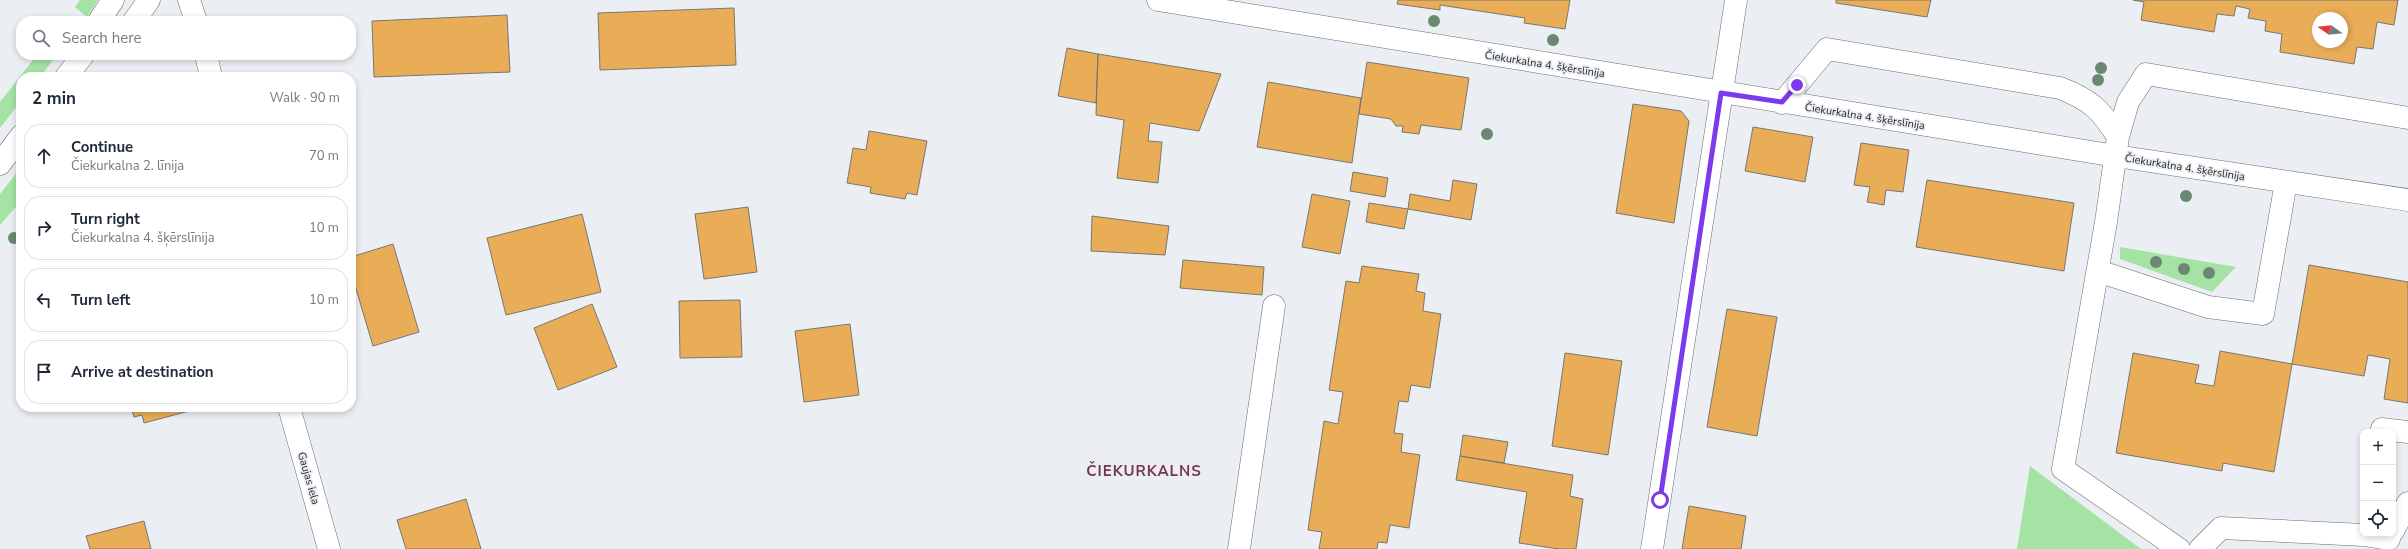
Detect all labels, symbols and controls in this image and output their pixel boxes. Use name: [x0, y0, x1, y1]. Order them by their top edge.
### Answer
north arrow: [2312, 12, 2348, 48]
search box: [16, 16, 356, 60]
icon: search: [30, 27, 52, 49]
text: Search here: [62, 28, 142, 48]
street label: Čiekurkalna 4. šķērslīnija: [1484, 47, 1606, 81]
route end: [1788, 76, 1806, 94]
text: 2 min: [32, 87, 76, 110]
text: Walk · 90 m: [269, 89, 340, 107]
street label: Čiekurkalna 4. šķērslīnija: [1804, 99, 1926, 133]
text: Continue: [71, 137, 133, 157]
icon: ahead: [33, 145, 55, 167]
text: 70 m: [309, 147, 339, 165]
street label: Čiekurkalna 4. šķērslīnija: [2124, 150, 2246, 184]
text: Čiekurkalna 2. līnija: [71, 157, 184, 175]
text: Turn right: [71, 209, 140, 229]
icon: right: [33, 217, 55, 239]
text: 10 m: [309, 219, 339, 237]
text: Čiekurkalna 4. šķērslīnija: [71, 229, 215, 247]
icon: left: [33, 289, 55, 311]
text: Turn left: [71, 290, 130, 310]
text: 10 m: [309, 291, 339, 309]
icon: arrive: [33, 361, 55, 383]
text: Arrive at destination: [71, 362, 214, 382]
map controls: [2360, 429, 2396, 537]
button: +: [2360, 429, 2396, 465]
street label: Gaujas iela: [294, 450, 323, 506]
district label: ČIEKURKALNS: [1086, 461, 1202, 481]
button: −: [2360, 465, 2396, 501]
route start: [1651, 491, 1669, 509]
button: locate: [2360, 501, 2396, 537]

